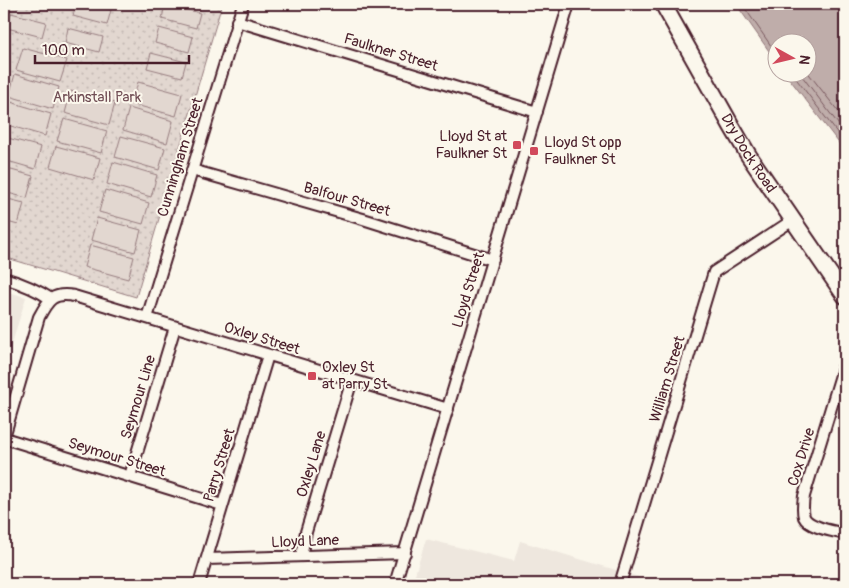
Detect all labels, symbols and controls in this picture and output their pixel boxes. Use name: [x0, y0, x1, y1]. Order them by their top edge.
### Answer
street label: Faulkner Street: [342, 29, 441, 76]
scale bar: [35, 32, 189, 64]
north arrow: [766, 32, 816, 82]
text: 100 m: [42, 41, 85, 60]
text: N: [795, 54, 813, 66]
park label: Arkinstall Park: [53, 88, 142, 107]
street label: Cunningham Street: [153, 94, 208, 219]
street label: Dry Dock Road: [716, 110, 780, 197]
place label: Lloyd St at Faulkner St: [436, 127, 508, 163]
place label: Lloyd St opp Faulkner St: [544, 133, 622, 169]
marker: Lloyd St at Faulkner St: [511, 139, 523, 151]
marker: Lloyd St opp Faulkner St: [528, 145, 540, 157]
street label: Balfour Street: [301, 178, 393, 221]
street label: Lloyd Street: [448, 249, 489, 330]
street label: Oxley Street: [222, 318, 303, 359]
street label: William Street: [645, 333, 690, 425]
street label: Seymour Line: [117, 352, 160, 442]
place label: Oxley St at Parry St: [322, 358, 389, 394]
marker: Oxley St at Parry St: [306, 370, 318, 382]
street label: Parry Street: [199, 425, 240, 504]
street label: Cox Drive: [784, 425, 820, 489]
street label: Oxley Lane: [292, 428, 331, 500]
street label: Seymour Street: [66, 434, 169, 482]
street label: Lloyd Lane: [271, 531, 340, 552]

